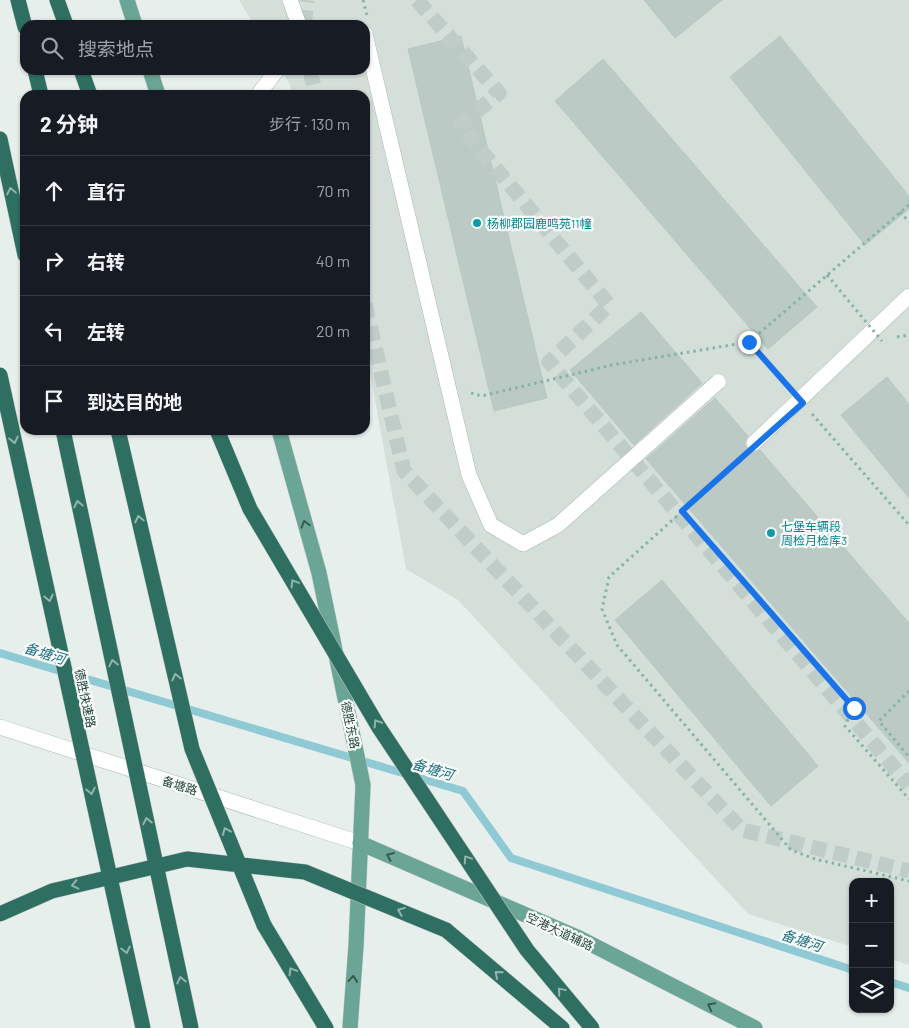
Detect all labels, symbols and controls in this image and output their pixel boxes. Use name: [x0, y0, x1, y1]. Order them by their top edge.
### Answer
search box: [20, 20, 370, 75]
icon: search: [38, 34, 66, 62]
text: 搜索地点: [78, 37, 154, 60]
text: 2 分钟: [40, 111, 98, 136]
text: 步行 · 130 m: [269, 114, 350, 133]
icon: ahead: [40, 177, 68, 205]
text: 直行: [87, 180, 125, 203]
text: 70 m: [317, 181, 350, 200]
one-way arrow: [6, 186, 17, 195]
place label: 杨柳郡园鹿鸣苑11幢: [487, 216, 591, 230]
marker: 杨柳郡园鹿鸣苑11幢: [471, 217, 483, 229]
icon: right: [40, 247, 68, 275]
text: 右转: [87, 250, 125, 273]
text: 40 m: [316, 251, 350, 270]
icon: left: [40, 317, 68, 345]
text: 左转: [87, 320, 125, 343]
text: 20 m: [316, 321, 350, 340]
route end: [738, 331, 761, 354]
icon: arrive: [40, 387, 68, 415]
text: 到达目的地: [87, 390, 182, 413]
one-way arrow: [8, 435, 19, 444]
one-way arrow: [74, 499, 84, 508]
one-way arrow: [134, 515, 145, 524]
place label: 七堡车辆段 周检月检库3: [781, 519, 847, 547]
one-way arrow: [301, 520, 311, 529]
marker: 七堡车辆段 周检月检库3: [765, 527, 777, 539]
one-way arrow: [290, 580, 300, 589]
one-way arrow: [43, 594, 54, 603]
water label: 备塘河: [22, 639, 70, 668]
one-way arrow: [108, 658, 118, 667]
street label: 德胜快速路: [73, 667, 99, 729]
one-way arrow: [171, 673, 181, 682]
route start: [843, 697, 866, 720]
street label: 德胜东路: [339, 700, 363, 750]
one-way arrow: [373, 720, 383, 729]
water label: 备塘河: [410, 755, 458, 784]
street label: 备塘路: [161, 773, 199, 797]
one-way arrow: [85, 787, 96, 796]
one-way arrow: [142, 817, 153, 826]
one-way arrow: [222, 827, 232, 836]
one-way arrow: [386, 851, 395, 862]
one-way arrow: [463, 855, 473, 864]
map controls: [849, 878, 894, 1013]
button: +: [849, 878, 894, 923]
one-way arrow: [71, 879, 80, 890]
one-way arrow: [397, 907, 406, 917]
street label: 空港大道辅路: [524, 909, 596, 953]
button: −: [849, 923, 894, 968]
water label: 备塘河: [779, 925, 827, 956]
one-way arrow: [120, 946, 131, 955]
one-way arrow: [288, 968, 298, 977]
button: layers: [849, 968, 894, 1013]
one-way arrow: [495, 970, 504, 979]
one-way arrow: [348, 975, 359, 983]
one-way arrow: [176, 976, 187, 985]
one-way arrow: [558, 987, 567, 996]
one-way arrow: [707, 1002, 716, 1012]

